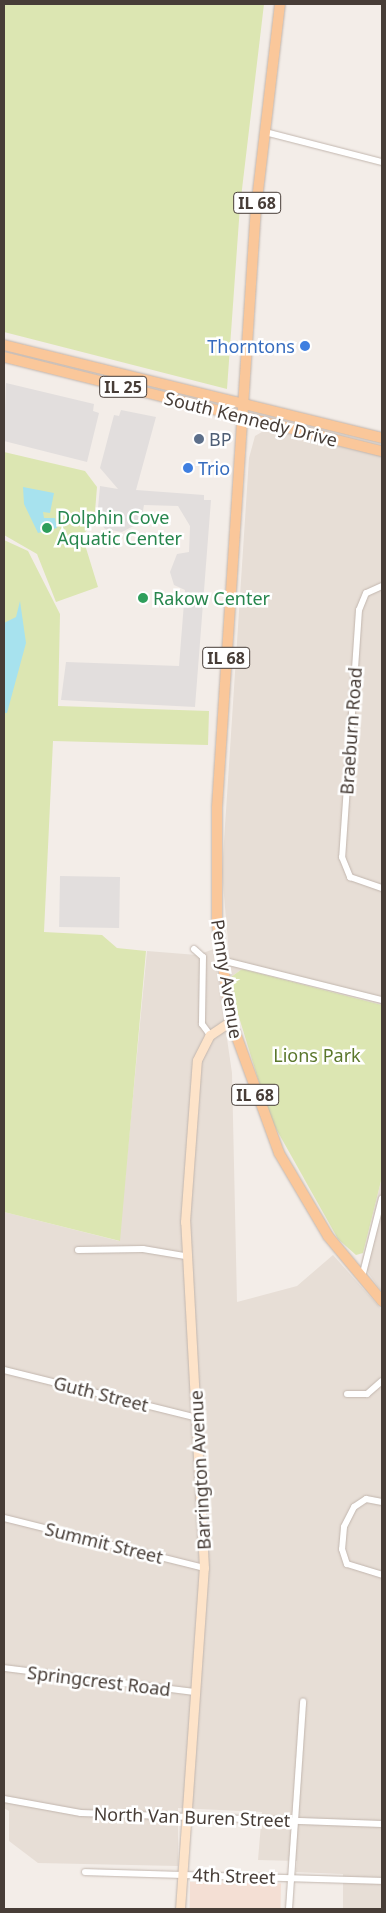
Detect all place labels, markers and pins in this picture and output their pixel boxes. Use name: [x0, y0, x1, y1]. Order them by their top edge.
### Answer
place label: Thorntons: [207, 335, 295, 357]
marker: Thorntons: [299, 340, 311, 352]
place label: BP: [209, 428, 232, 450]
marker: BP: [193, 433, 205, 445]
place label: Trio: [198, 457, 230, 479]
marker: Trio: [182, 462, 194, 474]
place label: Dolphin Cove Aquatic Center: [57, 507, 182, 550]
marker: Dolphin Cove Aquatic Center: [41, 522, 53, 534]
place label: Rakow Center: [153, 587, 270, 609]
marker: Rakow Center: [137, 592, 149, 604]

